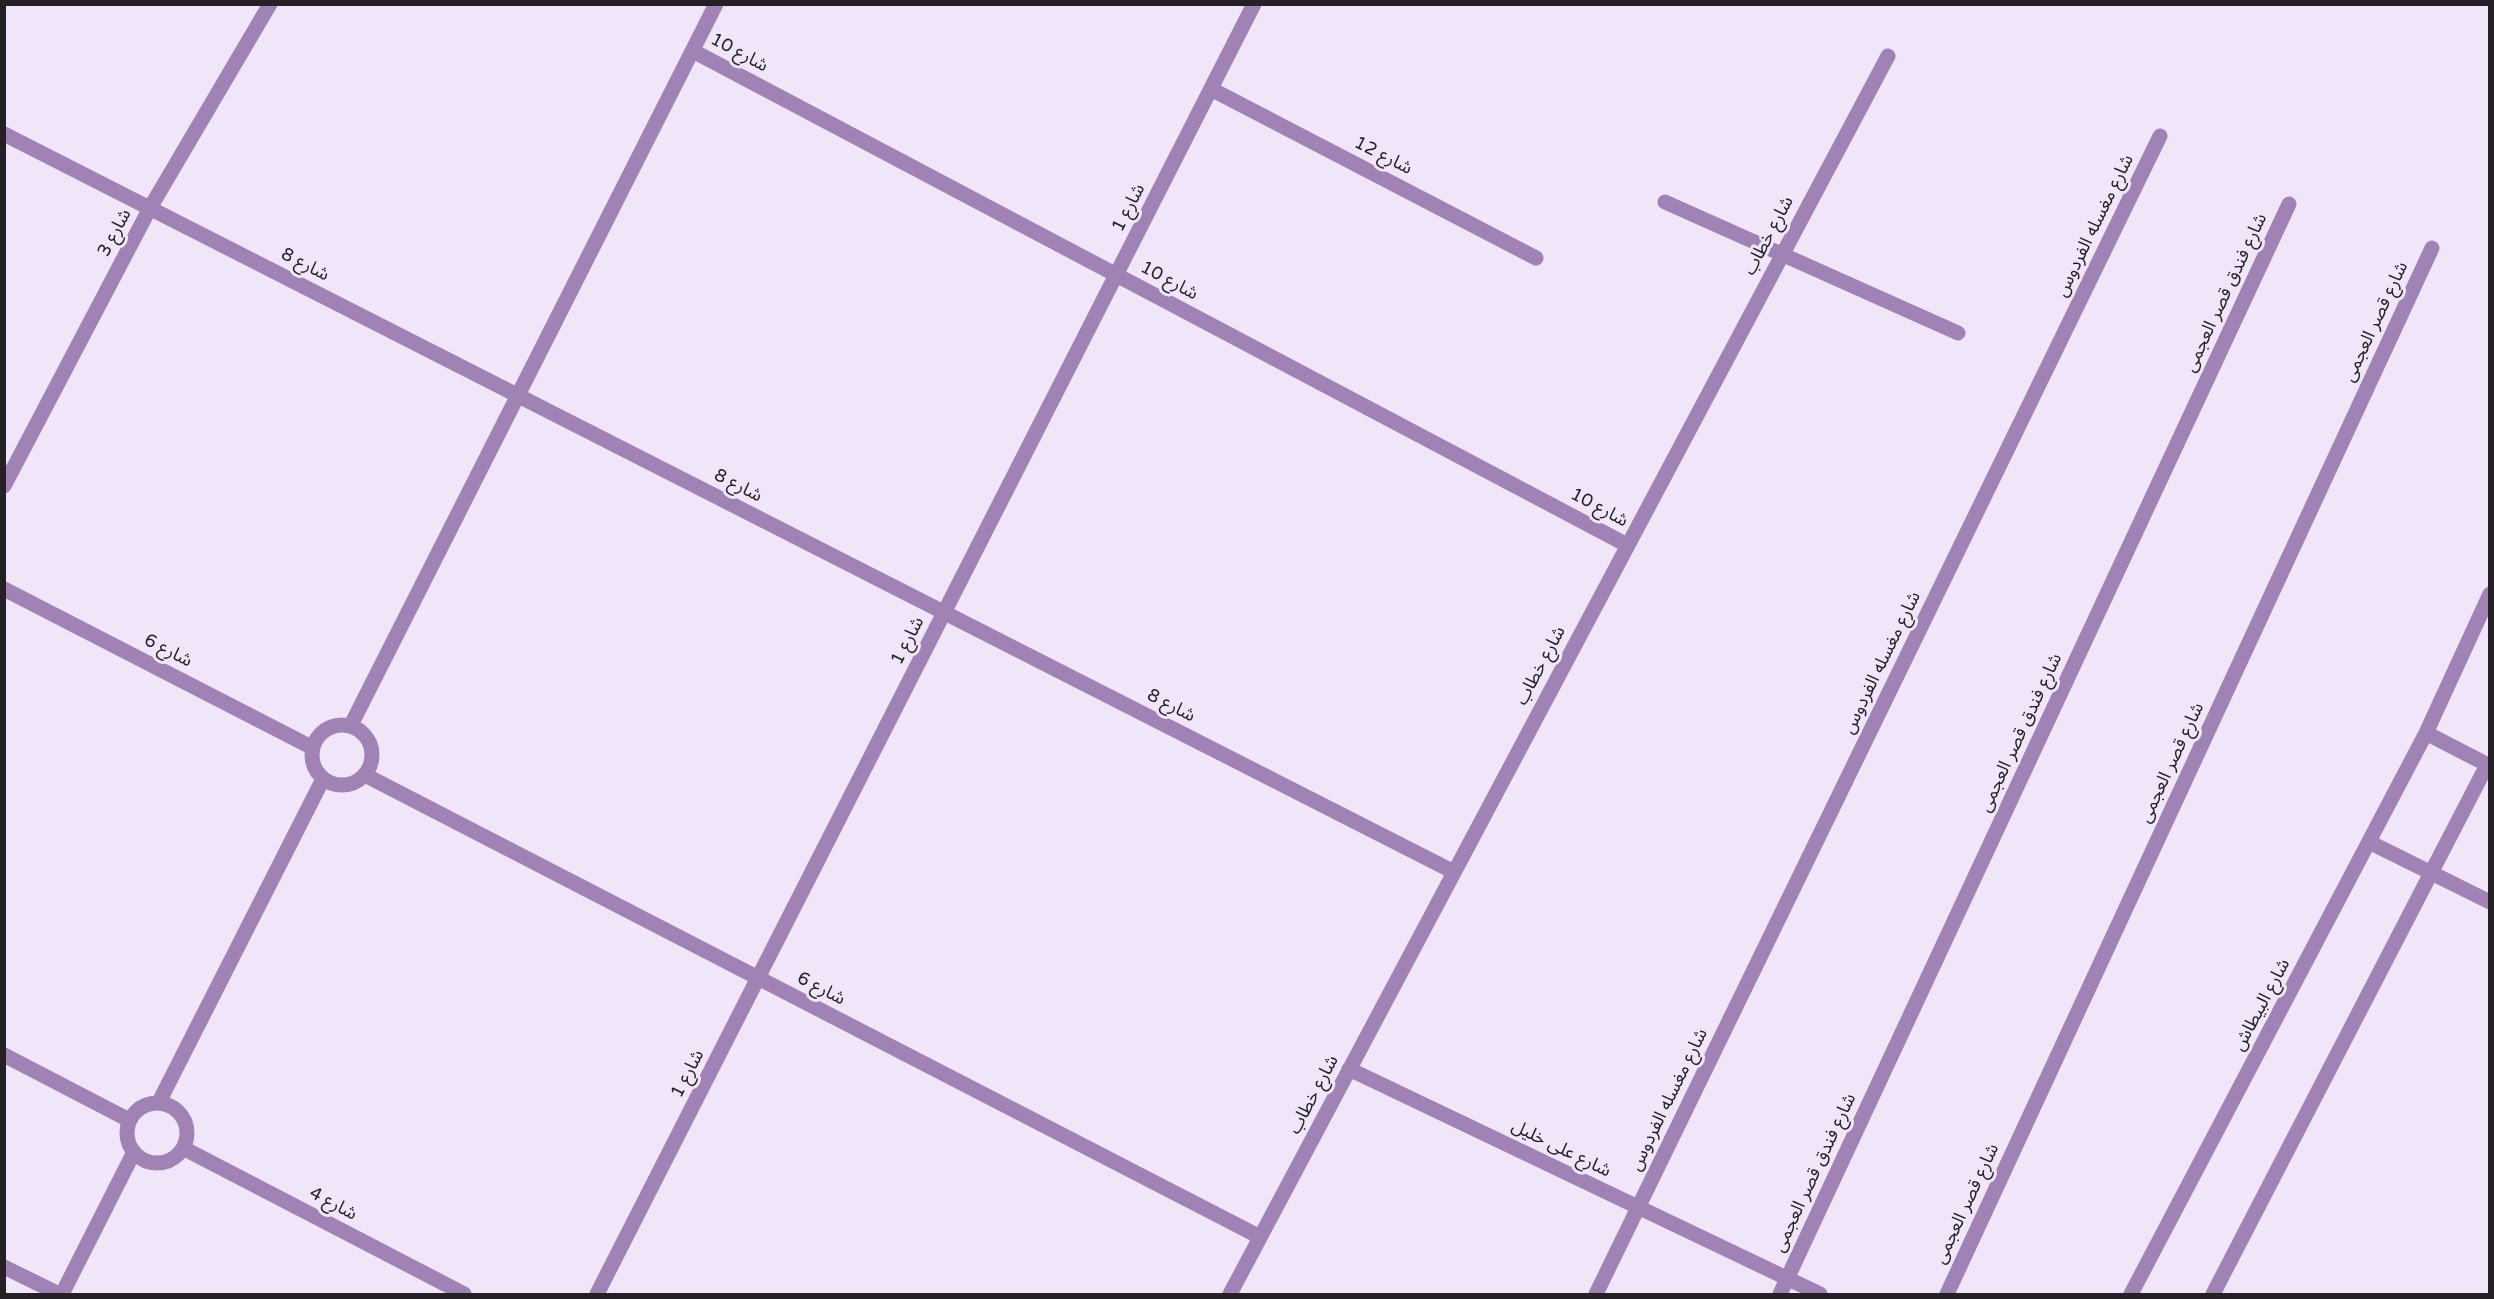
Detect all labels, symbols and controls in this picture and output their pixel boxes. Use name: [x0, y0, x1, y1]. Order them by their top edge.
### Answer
street label: شارع 10: [706, 29, 772, 77]
street label: شارع 12: [1350, 132, 1416, 180]
street label: شارع مغسله الفردوس: [2051, 151, 2139, 301]
street label: شارع 1: [1108, 180, 1150, 236]
street label: شارع خطاب: [1739, 193, 1799, 279]
street label: شارع 3: [93, 205, 137, 261]
street label: شارع فندق قصر العجمى: [2180, 210, 2272, 376]
street label: شارع 8: [277, 244, 333, 286]
street label: شارع 10: [1136, 257, 1202, 305]
street label: شارع قصر العجمى: [2339, 258, 2413, 386]
street label: شارع 8: [710, 465, 766, 507]
street label: شارع 10: [1566, 484, 1632, 532]
street label: شارع مغسله الفردوس: [1838, 588, 1926, 738]
street label: شارع 1: [887, 613, 929, 669]
street label: شارع خطاب: [1511, 623, 1571, 709]
street label: شارع 6: [140, 630, 196, 672]
street label: شارع فندق قصر العجمى: [1975, 650, 2067, 816]
street label: شارع 8: [1143, 685, 1199, 727]
street label: شارع قصر العجمى: [2135, 699, 2209, 827]
street label: شارع البيطاش: [2229, 955, 2295, 1055]
street label: شارع 6: [793, 968, 849, 1010]
street label: شارع مغسله الفردوس: [1625, 1025, 1713, 1175]
street label: شارع 1: [667, 1046, 709, 1102]
street label: شارع خطاب: [1284, 1052, 1344, 1138]
street label: شارع فندق قصر العجمى: [1769, 1090, 1861, 1256]
street label: شارع على خليل: [1508, 1116, 1614, 1182]
street label: شارع قصر العجمى: [1930, 1140, 2004, 1268]
street label: شارع 4: [305, 1182, 361, 1226]

